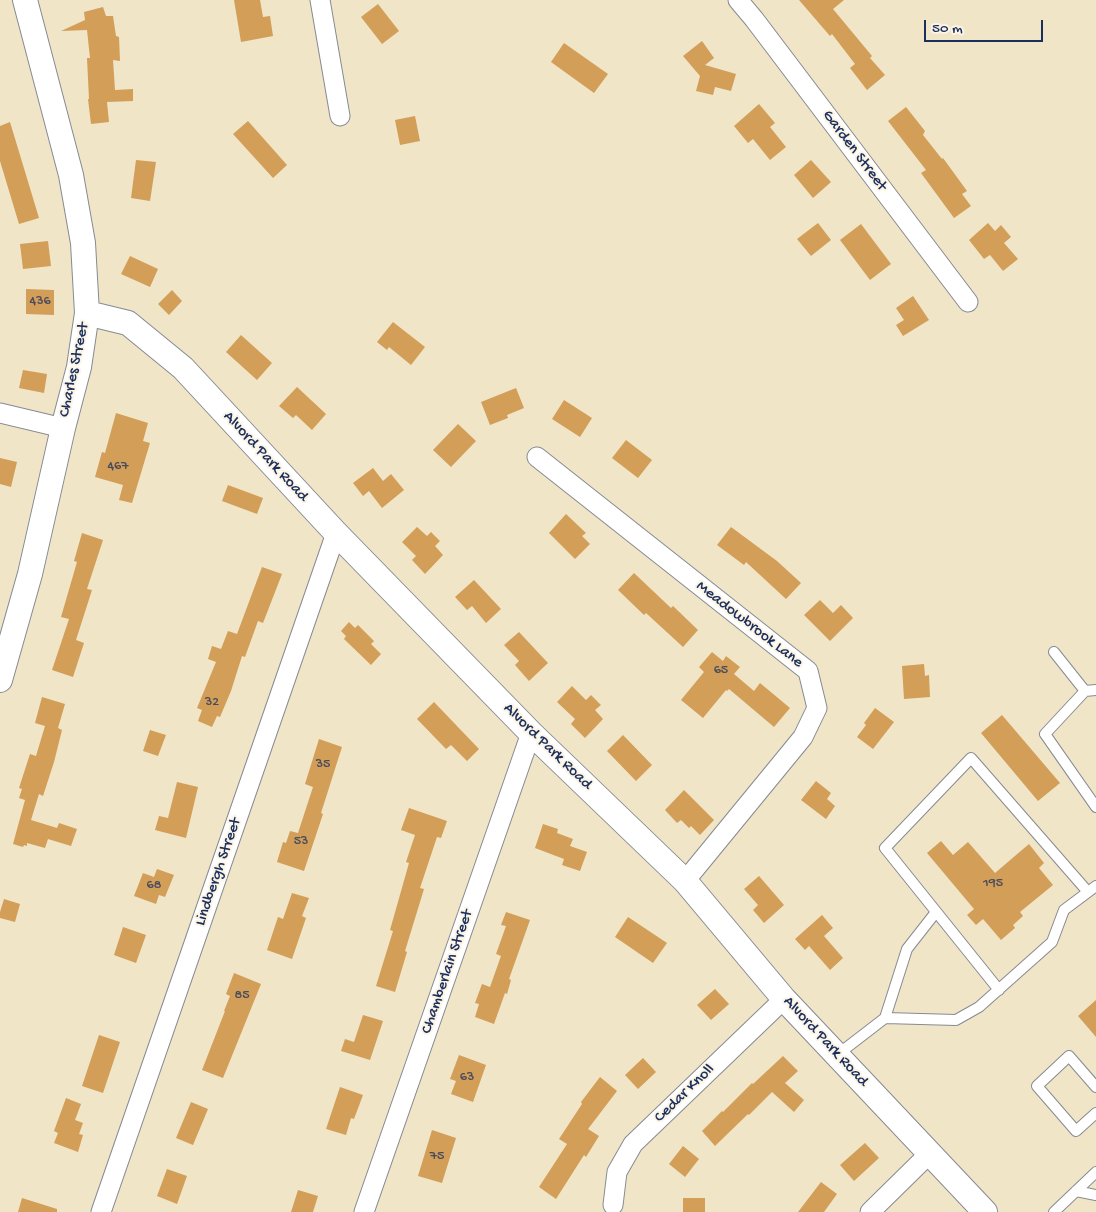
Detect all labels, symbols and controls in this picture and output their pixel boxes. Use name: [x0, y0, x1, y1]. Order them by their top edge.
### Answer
scale bar: [926, 10, 1045, 42]
text: 50 m: [932, 20, 963, 38]
street label: Garden Street: [817, 107, 891, 195]
house number: 436: [30, 294, 50, 310]
street label: Charles Street: [56, 321, 94, 419]
street label: Alvord Park Road: [218, 408, 312, 506]
house number: 467: [108, 459, 128, 475]
street label: Meadowbrook Lane: [692, 577, 806, 673]
house number: 65: [714, 663, 728, 679]
house number: 32: [205, 695, 219, 711]
street label: Alvord Park Road: [498, 700, 596, 794]
house number: 35: [316, 757, 330, 773]
street label: Lindbergh Street: [192, 816, 246, 928]
house number: 53: [294, 834, 308, 850]
house number: 195: [983, 876, 1003, 892]
house number: 68: [147, 878, 161, 894]
street label: Chamberlain Street: [418, 908, 478, 1036]
house number: 85: [234, 988, 250, 1004]
street label: Alvord Park Road: [778, 993, 872, 1091]
street label: Cedar Knoll: [651, 1061, 719, 1127]
house number: 63: [460, 1070, 474, 1086]
house number: 75: [430, 1149, 444, 1165]

